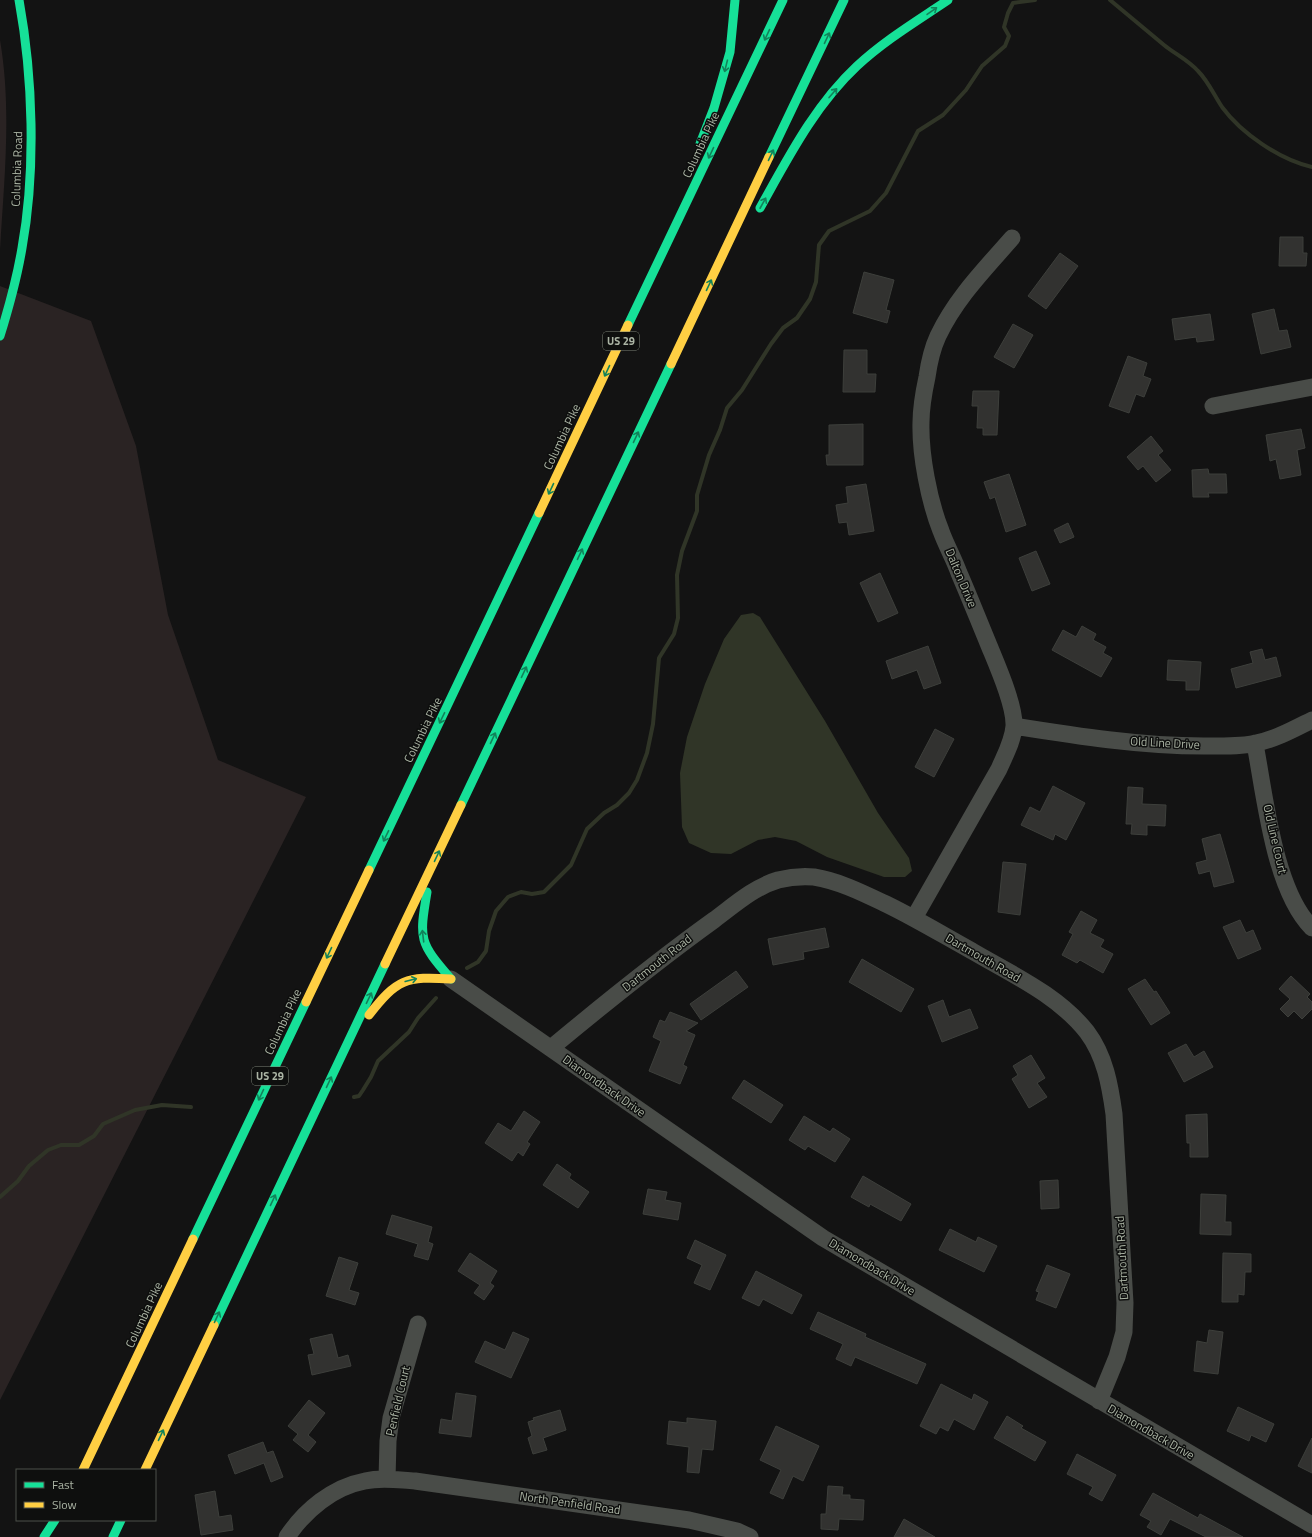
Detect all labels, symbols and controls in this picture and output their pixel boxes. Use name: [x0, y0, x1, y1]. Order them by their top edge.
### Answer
one-way arrow: [927, 7, 938, 15]
one-way arrow: [763, 29, 770, 41]
one-way arrow: [824, 32, 831, 44]
one-way arrow: [722, 60, 730, 73]
one-way arrow: [828, 88, 837, 99]
street label: Columbia Pike: [677, 109, 724, 181]
street label: Columbia Road: [6, 131, 27, 207]
one-way arrow: [707, 146, 714, 158]
one-way arrow: [768, 149, 775, 161]
one-way arrow: [760, 197, 768, 209]
one-way arrow: [706, 279, 713, 291]
road number: US 29: [603, 332, 639, 350]
one-way arrow: [603, 365, 610, 377]
street label: Columbia Pike: [538, 401, 585, 473]
one-way arrow: [633, 431, 640, 443]
one-way arrow: [547, 482, 554, 494]
street label: Dalton Drive: [941, 545, 982, 610]
one-way arrow: [577, 549, 584, 561]
one-way arrow: [521, 666, 528, 678]
street label: Columbia Pike: [398, 694, 447, 766]
one-way arrow: [438, 712, 445, 724]
street label: Old Line Drive: [1130, 731, 1200, 754]
one-way arrow: [490, 733, 497, 745]
street label: Old Line Court: [1258, 802, 1293, 876]
one-way arrow: [381, 829, 389, 841]
one-way arrow: [434, 850, 441, 862]
street label: Dartmouth Road: [942, 928, 1024, 987]
street label: Dartmouth Road: [618, 929, 696, 996]
one-way arrow: [419, 930, 427, 943]
one-way arrow: [325, 946, 332, 958]
one-way arrow: [404, 976, 417, 984]
street label: Columbia Pike: [259, 986, 306, 1058]
one-way arrow: [366, 993, 373, 1005]
street label: Diamondback Drive: [559, 1050, 650, 1121]
road number: US 29: [252, 1067, 288, 1085]
one-way arrow: [326, 1077, 333, 1089]
one-way arrow: [257, 1089, 264, 1101]
one-way arrow: [270, 1194, 277, 1206]
street label: Dartmouth Road: [1110, 1216, 1133, 1301]
street label: Diamondback Drive: [825, 1233, 919, 1300]
street label: Columbia Pike: [120, 1279, 167, 1351]
one-way arrow: [214, 1312, 221, 1324]
street label: Penfield Court: [380, 1363, 415, 1438]
street label: Diamondback Drive: [1104, 1399, 1198, 1464]
one-way arrow: [158, 1429, 165, 1441]
legend: [16, 1469, 156, 1521]
text: Fast: [52, 1475, 75, 1494]
street label: North Penfield Road: [518, 1486, 622, 1519]
text: Slow: [52, 1495, 77, 1514]

